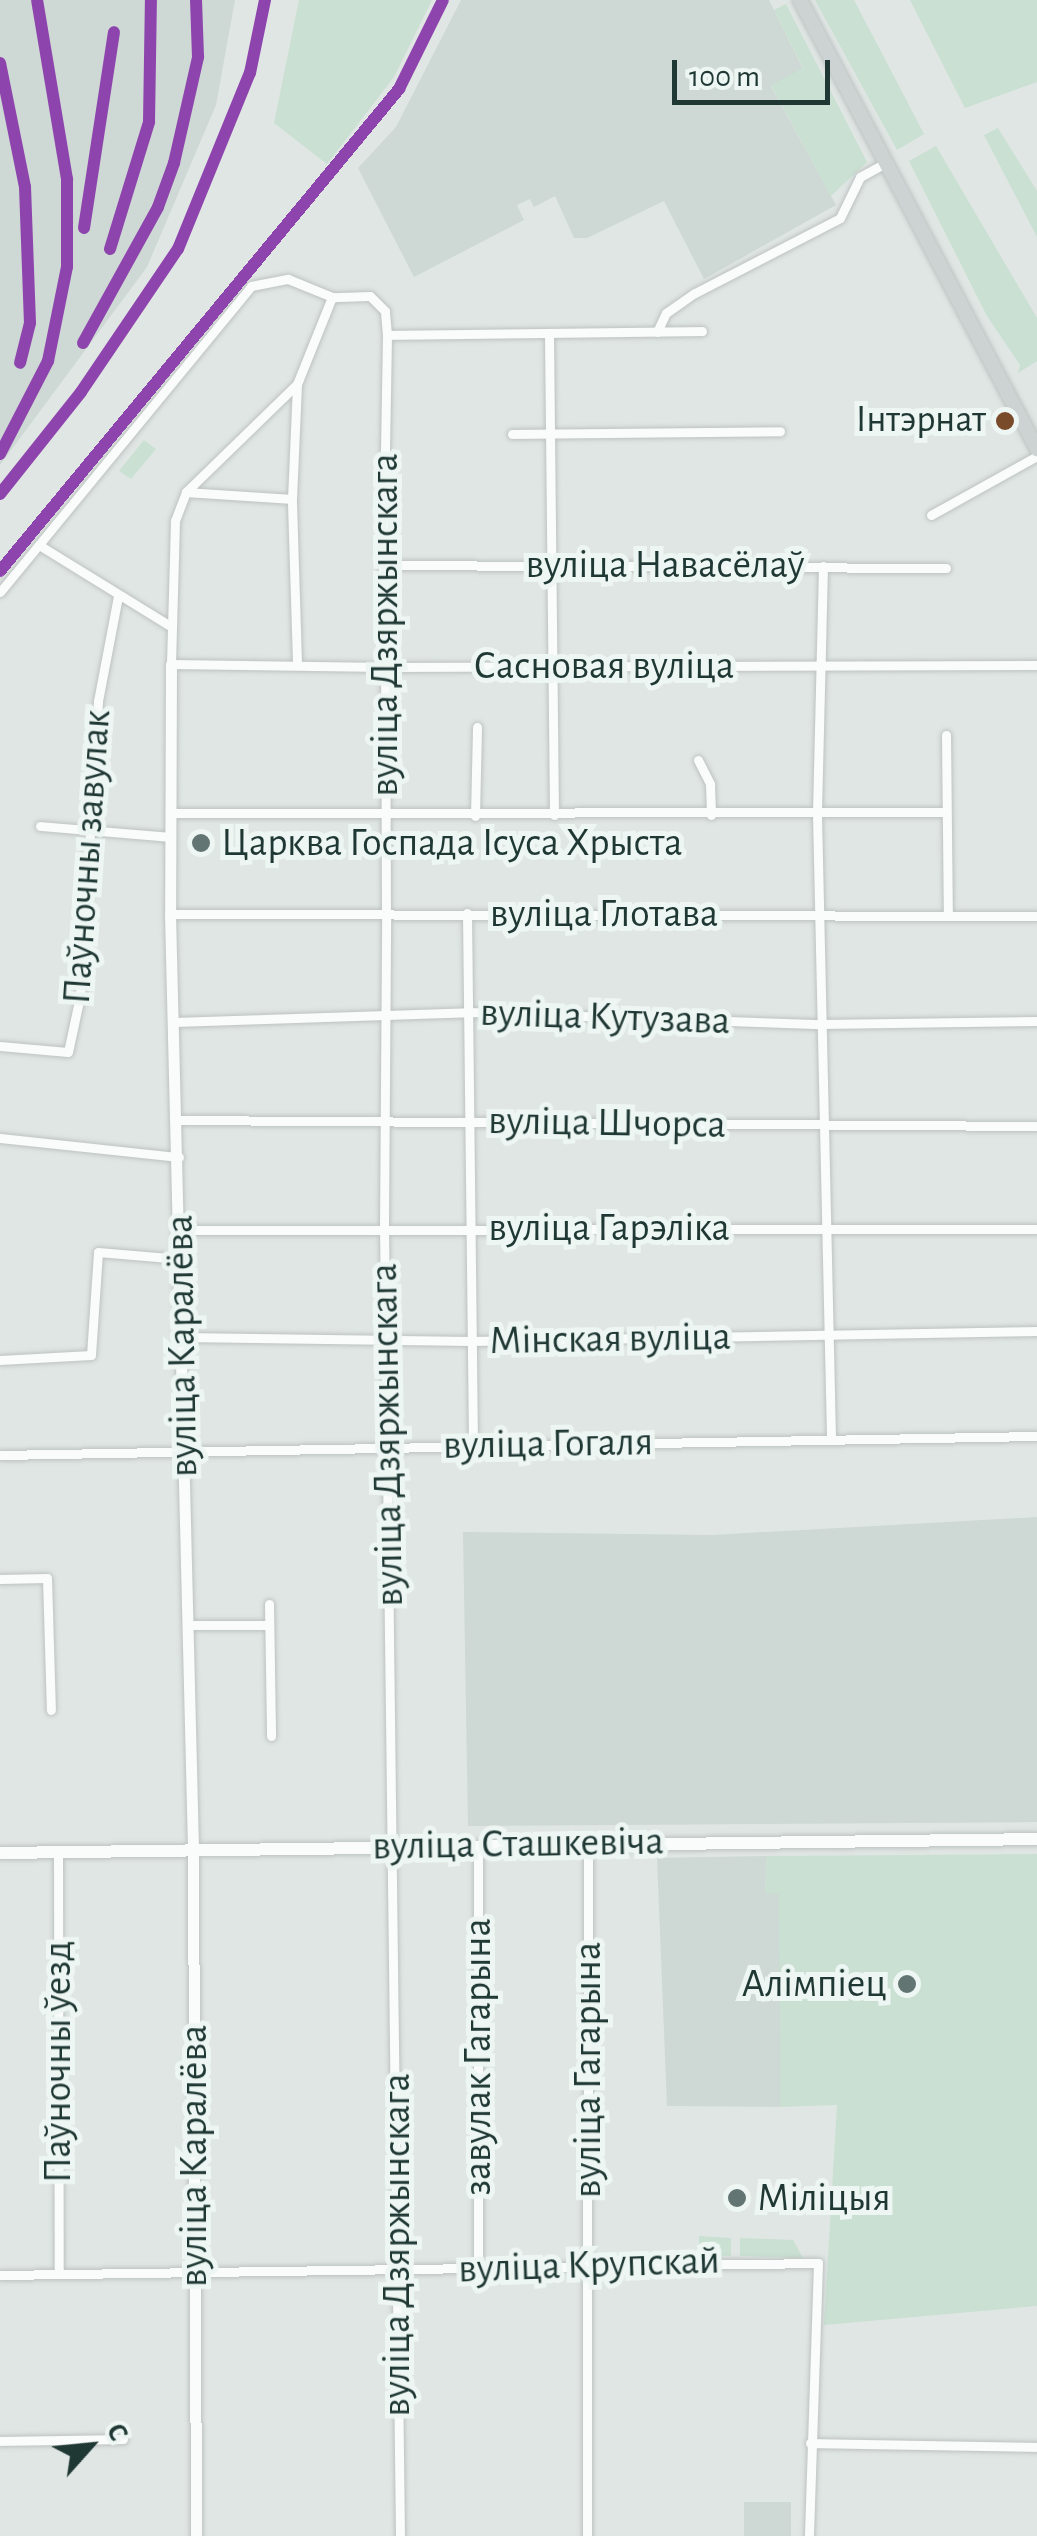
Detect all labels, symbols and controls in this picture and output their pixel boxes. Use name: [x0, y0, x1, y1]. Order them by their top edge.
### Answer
scale bar: [677, 40, 834, 102]
text: 100 m: [689, 62, 760, 92]
place label: Інтэрнат: [855, 398, 986, 444]
marker: Інтэрнат: [995, 411, 1015, 431]
street label: вуліца Дзяржынскага: [361, 453, 409, 797]
street label: вуліца Навасёлаў: [525, 541, 805, 589]
street label: Сасновая вуліца: [474, 642, 734, 690]
street label: Паўночны завулак: [53, 708, 121, 1006]
place label: Царква Госпада Ісуса Хрыста: [221, 819, 683, 867]
marker: Царква Госпада Ісуса Хрыста: [190, 832, 212, 854]
street label: вуліца Глотава: [490, 890, 718, 938]
street label: вуліца Кутузава: [479, 989, 731, 1045]
street label: вуліца Шчорса: [488, 1097, 726, 1149]
street label: вуліца Гарэліка: [488, 1204, 730, 1252]
street label: вуліца Каралёва: [156, 1214, 208, 1478]
street label: вуліца Дзяржынскага: [360, 1263, 414, 1607]
street label: Мінская вуліца: [489, 1313, 731, 1365]
street label: вуліца Гогаля: [442, 1418, 654, 1470]
street label: вуліца Сташкевіча: [372, 1817, 664, 1871]
street label: завулак Гагарына: [454, 1918, 502, 2196]
street label: Паўночны ўезд: [34, 1941, 82, 2183]
street label: вуліца Гагарына: [564, 1942, 612, 2198]
place label: Алімпіец: [742, 1960, 887, 2008]
marker: Алімпіец: [896, 1973, 918, 1995]
street label: вуліца Каралёва: [170, 2025, 218, 2287]
street label: вуліца Дзяржынскага: [373, 2073, 421, 2417]
place label: Міліцыя: [757, 2174, 891, 2222]
marker: Міліцыя: [726, 2187, 748, 2209]
street label: вуліца Крупскай: [457, 2236, 721, 2294]
north arrow: [40, 2396, 140, 2496]
text: С: [101, 2419, 133, 2446]

